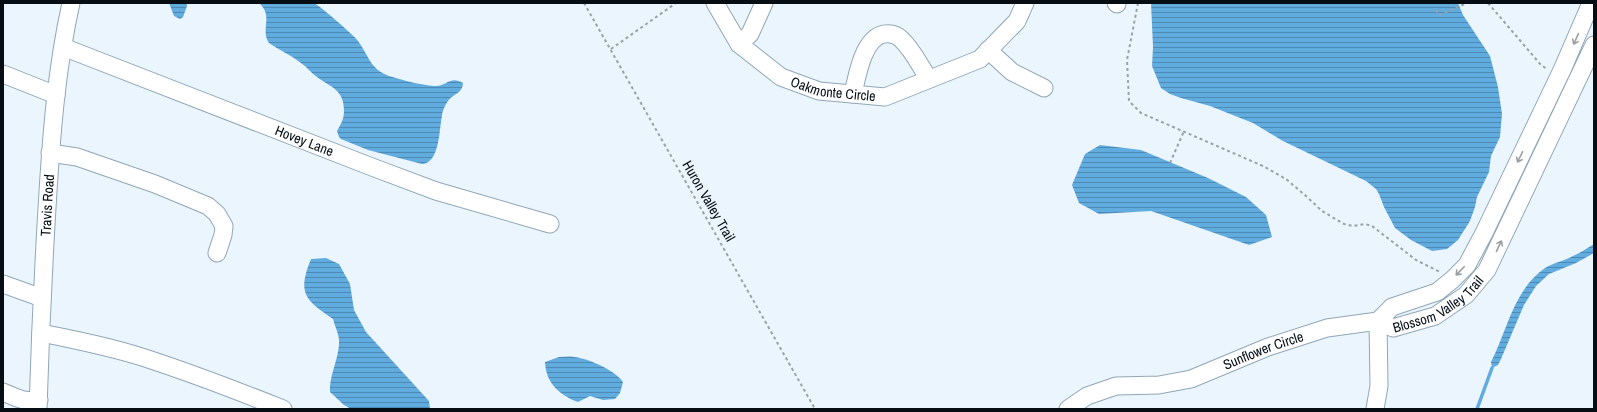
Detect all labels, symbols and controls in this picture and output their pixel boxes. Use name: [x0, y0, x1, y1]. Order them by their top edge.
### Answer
one-way arrow: [1571, 32, 1579, 44]
street label: Oakmonte Circle: [788, 72, 876, 105]
street label: Hovey Lane: [273, 121, 336, 160]
one-way arrow: [1516, 150, 1523, 162]
street label: Huron Valley Trail: [679, 157, 739, 245]
street label: Travis Road: [36, 174, 58, 237]
one-way arrow: [1496, 240, 1503, 252]
one-way arrow: [1456, 266, 1465, 276]
street label: Blossom Valley Trail: [1391, 272, 1487, 337]
street label: Sunflower Circle: [1220, 327, 1306, 374]

